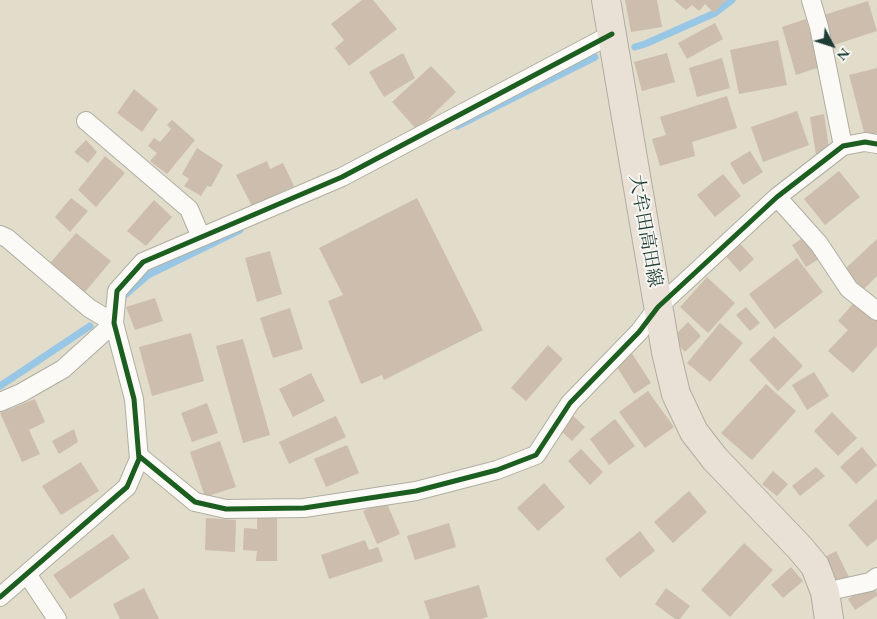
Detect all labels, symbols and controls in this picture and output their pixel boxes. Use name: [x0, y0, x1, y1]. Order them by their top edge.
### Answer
north arrow: [807, 20, 857, 70]
text: N: [833, 45, 854, 65]
street label: 大牟田高田線: [624, 173, 666, 289]

